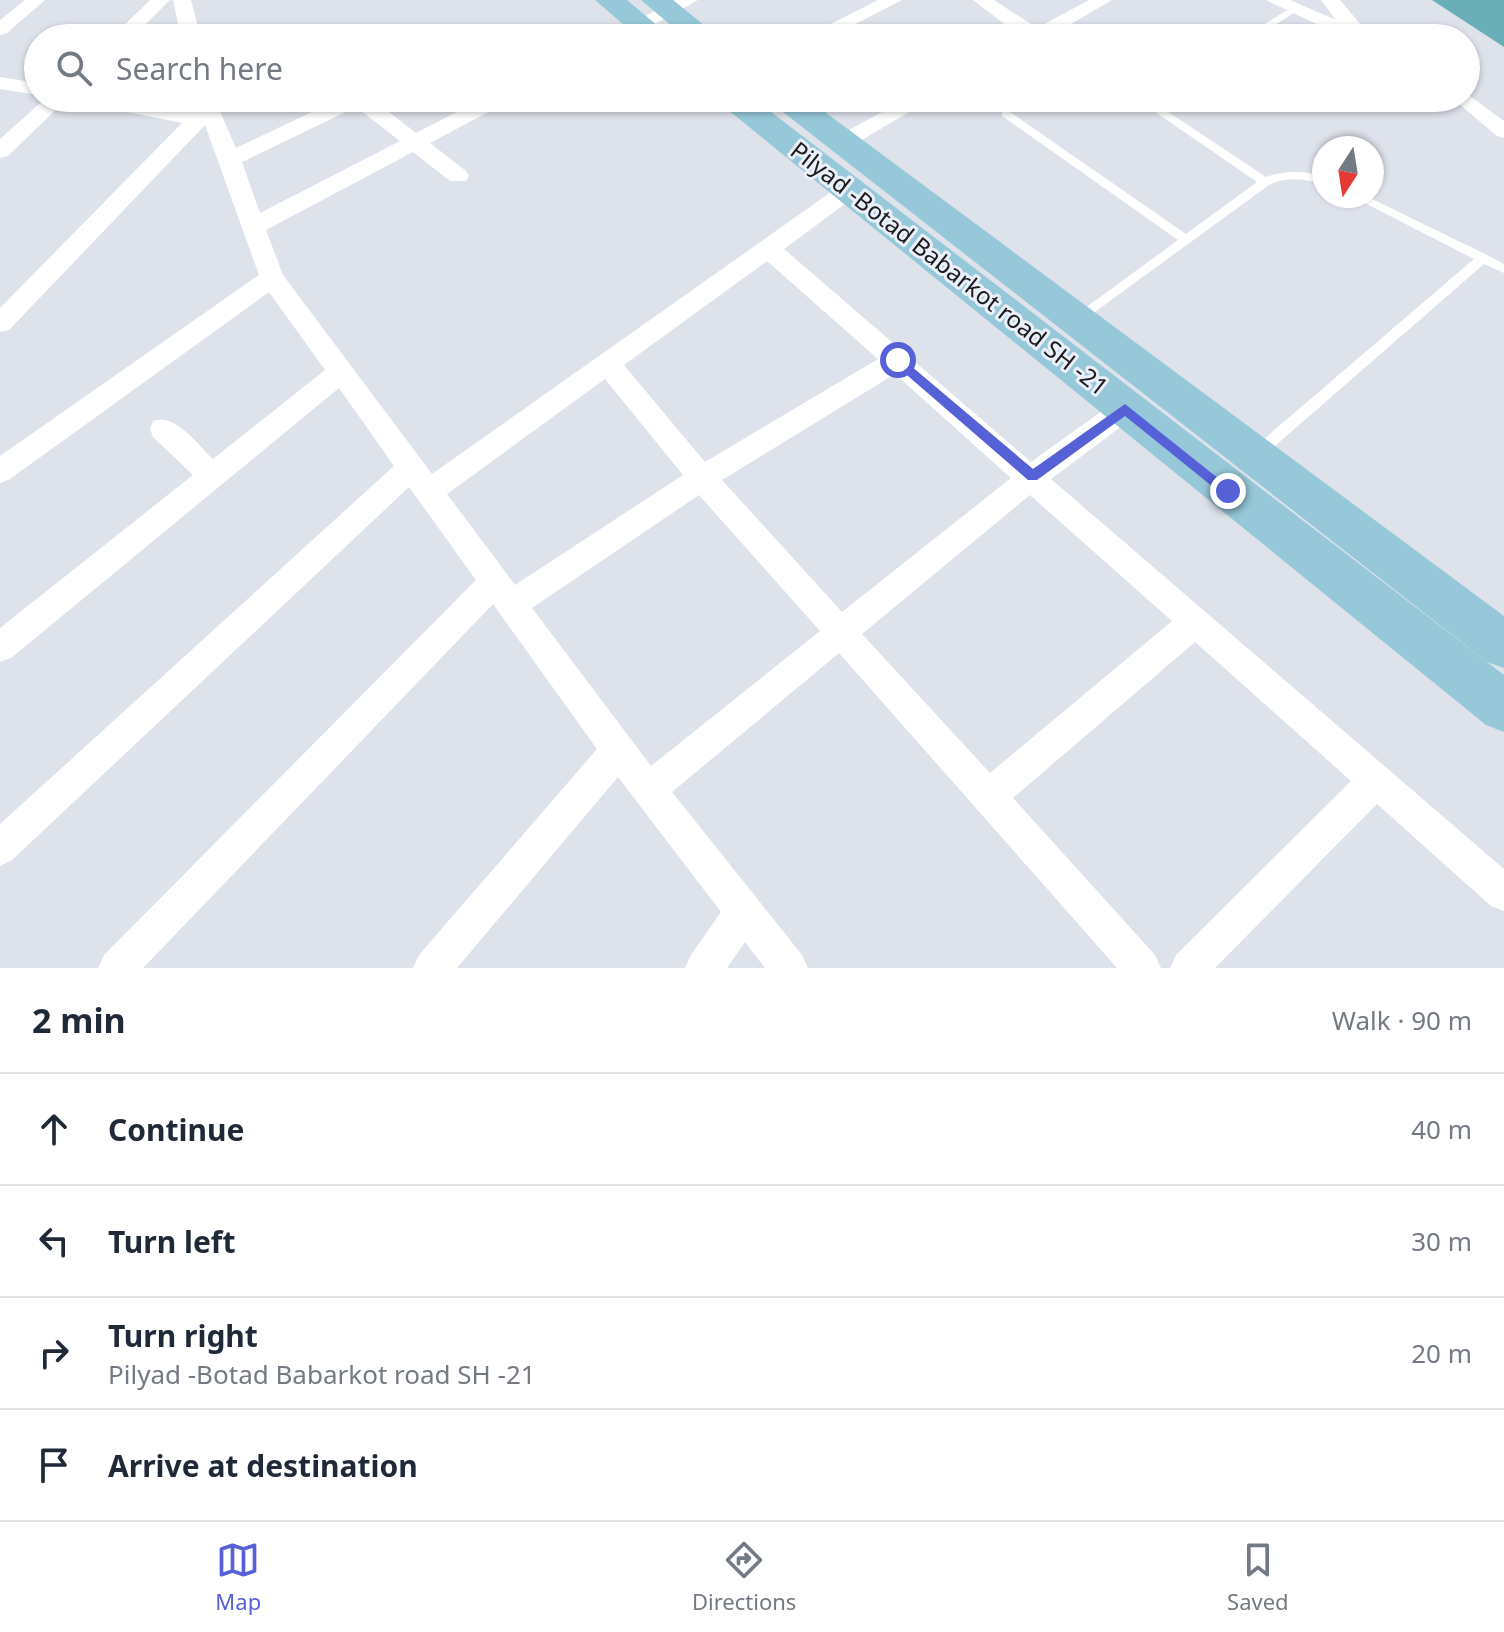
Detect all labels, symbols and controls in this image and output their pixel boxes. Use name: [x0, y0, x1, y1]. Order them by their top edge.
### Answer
search box: [24, 24, 1480, 112]
icon: search: [52, 46, 96, 90]
text: Search here: [116, 48, 283, 89]
street label: Pilyad -Botad Babarkot road SH -21: [784, 133, 1116, 402]
north arrow: [1312, 136, 1384, 208]
route start: [880, 342, 916, 378]
route end: [1210, 473, 1246, 509]
text: 2 min: [32, 997, 126, 1043]
text: Walk · 90 m: [1332, 1002, 1472, 1038]
icon: ahead: [32, 1107, 76, 1151]
text: Continue: [108, 1109, 244, 1150]
text: 40 m: [1411, 1111, 1472, 1147]
icon: left: [32, 1219, 76, 1263]
text: Turn left: [108, 1221, 236, 1262]
text: 30 m: [1411, 1223, 1472, 1259]
text: Turn right: [108, 1315, 258, 1356]
icon: right: [32, 1331, 76, 1375]
text: 20 m: [1411, 1335, 1472, 1371]
text: Pilyad -Botad Babarkot road SH -21: [108, 1356, 536, 1392]
icon: arrive: [32, 1443, 76, 1487]
text: Arrive at destination: [108, 1445, 418, 1486]
tab: Map: [215, 1538, 261, 1616]
tab: Directions: [692, 1538, 796, 1616]
tab: Saved: [1227, 1538, 1289, 1616]

